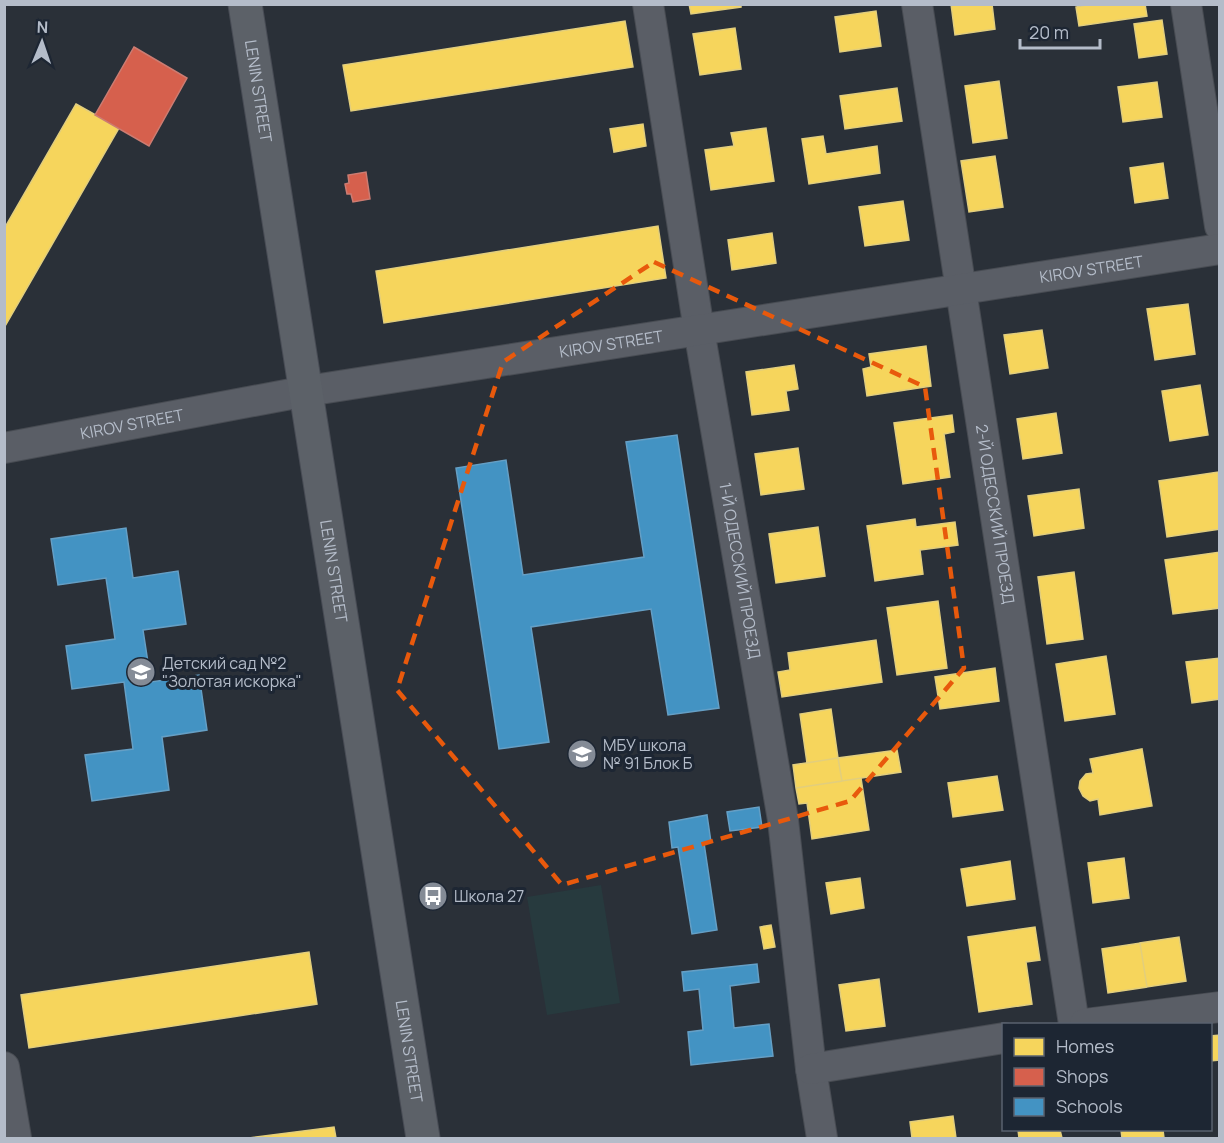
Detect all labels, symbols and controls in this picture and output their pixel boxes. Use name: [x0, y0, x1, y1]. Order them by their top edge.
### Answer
north arrow: [12, 12, 72, 72]
scale bar: [1020, 12, 1100, 50]
text: N: [36, 16, 49, 38]
text: 20 m: [1029, 20, 1069, 44]
street label: LENIN STREET: [240, 38, 278, 144]
street label: KIROV STREET: [1038, 250, 1145, 288]
street label: KIROV STREET: [558, 325, 665, 363]
street label: KIROV STREET: [78, 403, 186, 444]
street label: 2-Й ОДЕССКИЙ ПРОЕЗД: [971, 423, 1020, 606]
street label: 1-Й ОДЕССКИЙ ПРОЕЗД: [714, 481, 766, 661]
street label: LENIN STREET: [315, 518, 353, 624]
place label: Детский сад №2 "Золотая искорка": [162, 652, 302, 692]
school or university icon: Детский сад №2 "Золотая искорка": [125, 656, 157, 688]
place label: МБУ школа № 91 Блок Б: [603, 734, 693, 774]
school or university icon: МБУ школа № 91 Блок Б: [566, 738, 598, 770]
bus stop icon: Школа 27: [417, 880, 449, 912]
place label: Школа 27: [454, 885, 524, 907]
street label: LENIN STREET: [390, 998, 428, 1104]
legend: [1002, 1023, 1212, 1131]
text: Homes: [1056, 1034, 1114, 1058]
text: Shops: [1056, 1064, 1108, 1088]
text: Schools: [1056, 1094, 1123, 1118]

